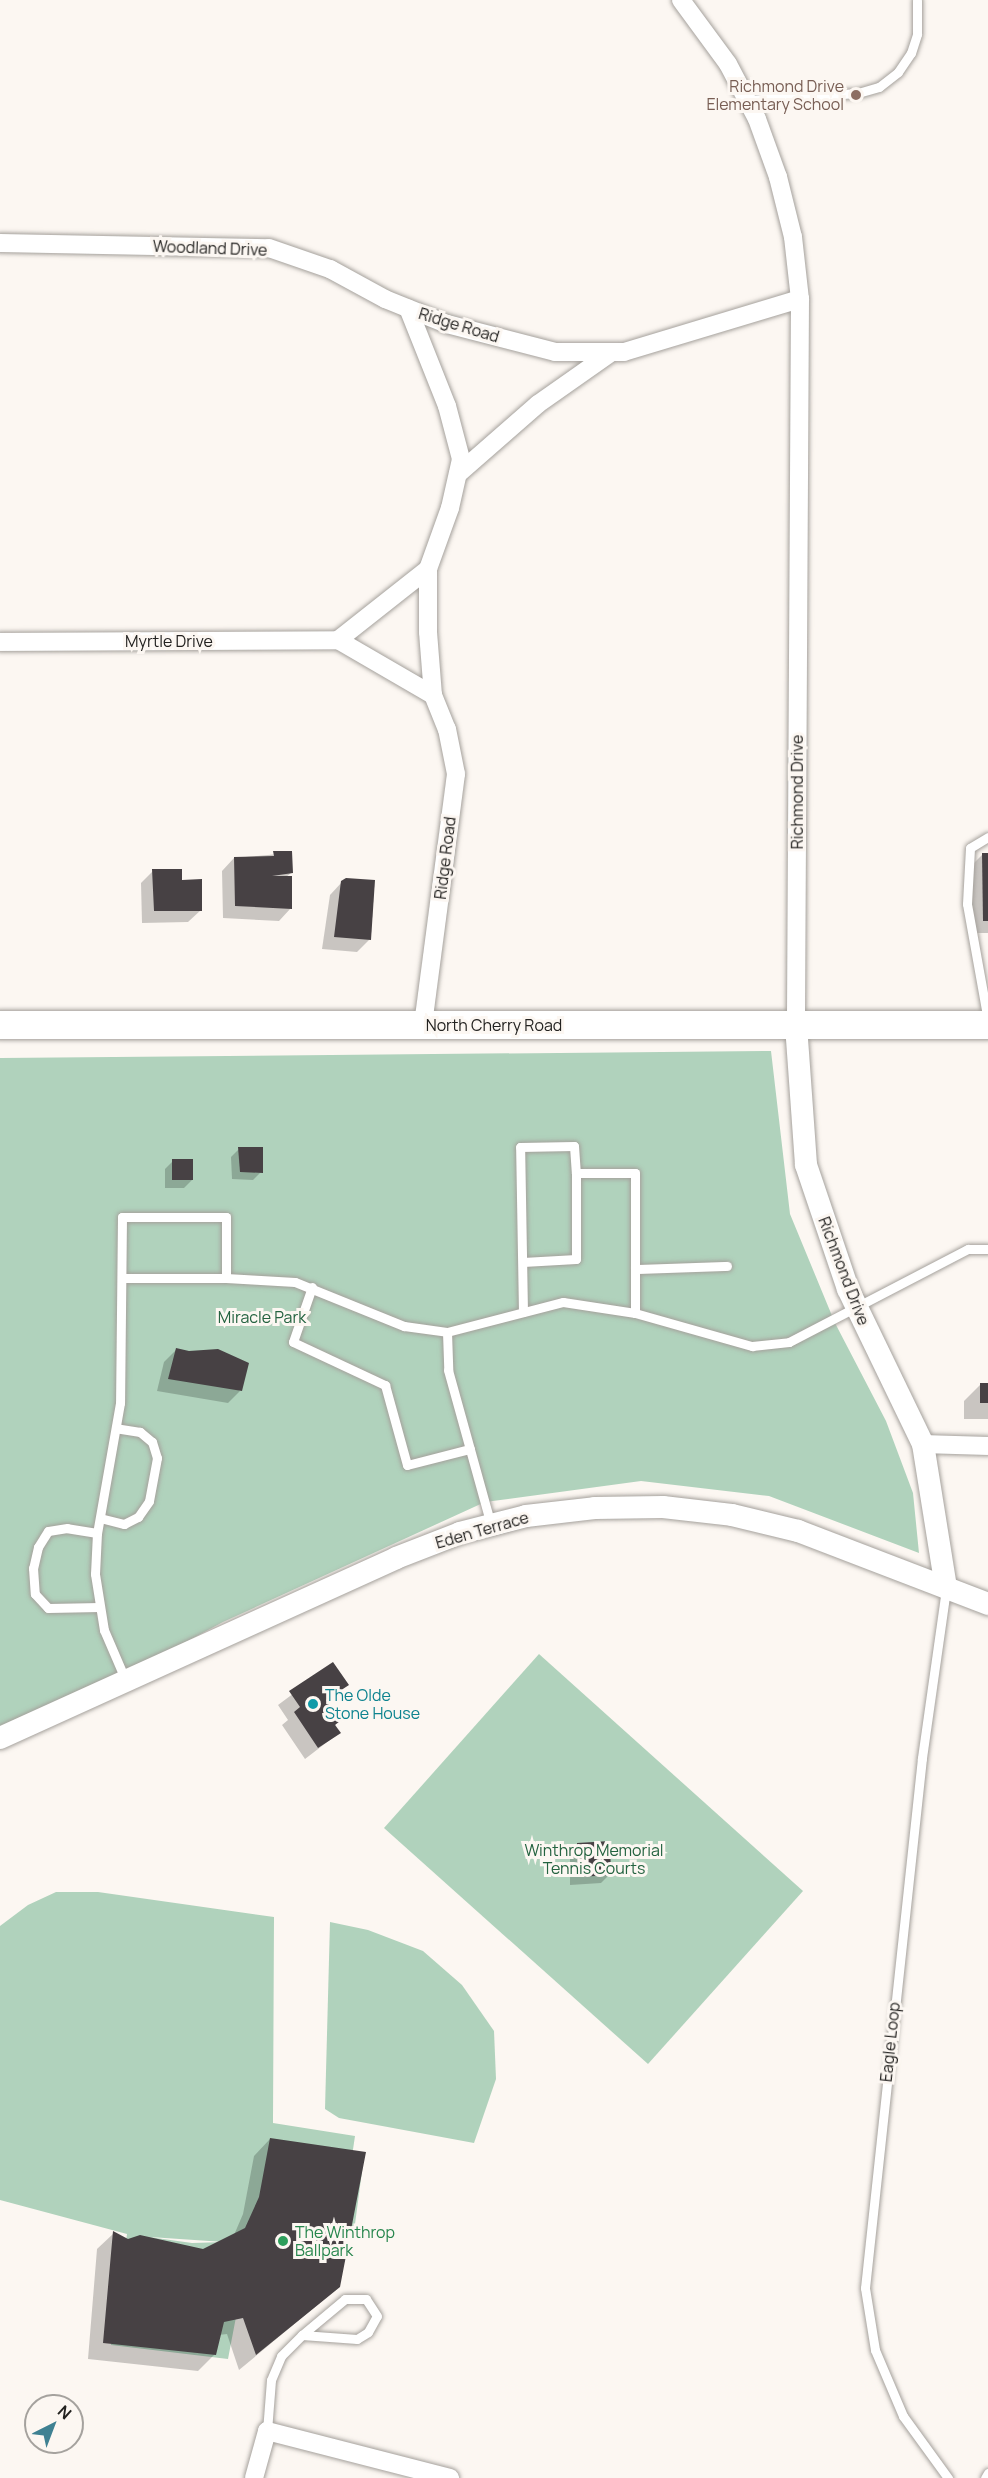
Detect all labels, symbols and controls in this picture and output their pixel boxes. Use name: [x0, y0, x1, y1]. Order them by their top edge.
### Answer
place label: Richmond Drive Elementary School: [706, 76, 844, 114]
marker: Richmond Drive Elementary School: [849, 88, 863, 102]
street label: Woodland Drive: [152, 236, 268, 260]
street label: Ridge Road: [416, 304, 502, 346]
street label: Myrtle Drive: [125, 631, 213, 651]
street label: Richmond Drive: [787, 735, 807, 849]
street label: Ridge Road: [430, 816, 460, 900]
street label: North Cherry Road: [426, 1015, 562, 1035]
street label: Richmond Drive: [814, 1214, 874, 1328]
park label: Miracle Park: [218, 1307, 306, 1327]
street label: Eden Terrace: [433, 1508, 531, 1552]
place label: The Olde Stone House: [325, 1685, 420, 1723]
marker: The Olde Stone House: [306, 1697, 320, 1711]
park label: Winthrop Memorial Tennis Courts: [524, 1840, 664, 1878]
street label: Eagle Loop: [876, 2001, 904, 2083]
place label: The Winthrop Ballpark: [295, 2222, 395, 2260]
marker: The Winthrop Ballpark: [276, 2234, 290, 2248]
north arrow: [24, 2394, 84, 2454]
text: N: [53, 2400, 76, 2424]

